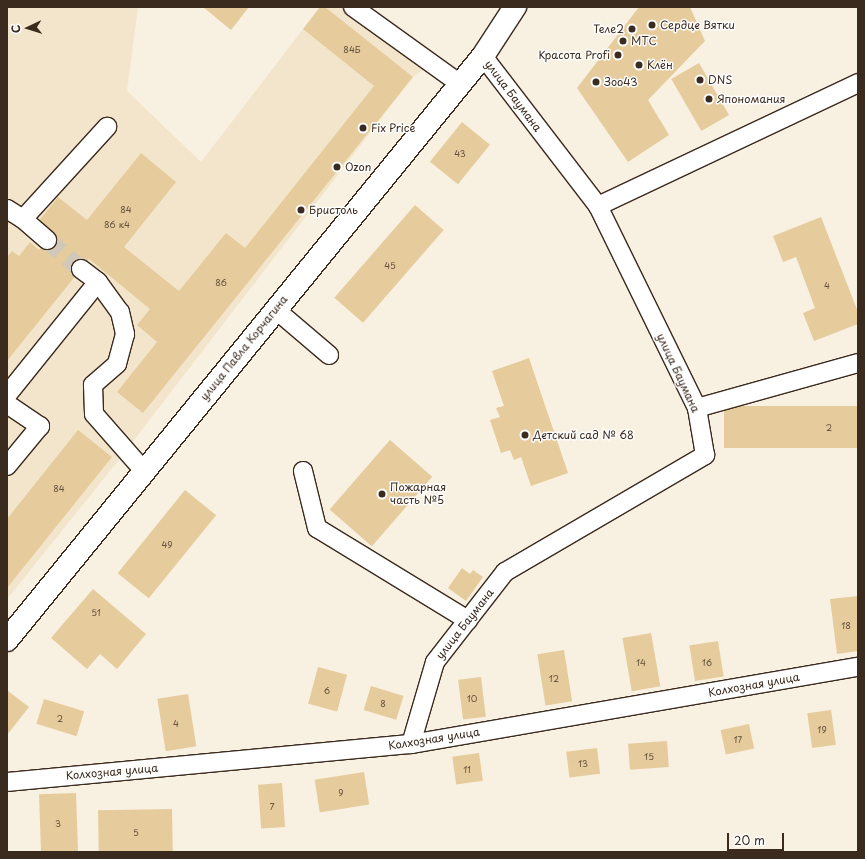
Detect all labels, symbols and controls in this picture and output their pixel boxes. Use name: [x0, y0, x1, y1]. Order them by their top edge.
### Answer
north arrow: [8, 8, 48, 48]
place label: Сердце Вятки: [660, 18, 736, 32]
marker: Сердце Вятки: [647, 20, 657, 30]
place label: Теле2: [593, 22, 624, 36]
text: С: [7, 24, 24, 34]
marker: Теле2: [627, 24, 637, 34]
place label: МТС: [631, 34, 657, 48]
marker: МТС: [618, 36, 628, 46]
house number: 84Б: [343, 44, 361, 54]
place label: Красота Profi: [539, 48, 610, 62]
marker: Красота Profi: [613, 50, 623, 60]
street label: улица Баумана: [482, 58, 544, 134]
place label: Клён: [647, 58, 673, 72]
marker: Клён: [634, 60, 644, 70]
place label: DNS: [708, 73, 732, 87]
place label: Зоо43: [604, 75, 638, 89]
marker: DNS: [695, 75, 705, 85]
marker: Зоо43: [591, 77, 601, 87]
place label: Япономания: [717, 92, 785, 106]
marker: Япономания: [704, 94, 714, 104]
place label: Fix Price: [371, 121, 415, 135]
marker: Fix Price: [358, 123, 368, 133]
house number: 43: [454, 148, 466, 158]
place label: Ozon: [345, 160, 371, 174]
marker: Ozon: [332, 162, 342, 172]
place label: Бристоль: [309, 203, 358, 217]
house number: 84: [120, 204, 132, 214]
marker: Бристоль: [296, 205, 306, 215]
house number: 86 к4: [104, 219, 130, 229]
house number: 45: [384, 260, 396, 270]
house number: 86: [215, 277, 227, 287]
house number: 4: [824, 280, 830, 290]
street label: улица Павла Корчагина: [197, 293, 291, 403]
street label: улица Баумана: [654, 331, 702, 415]
house number: 2: [826, 422, 832, 432]
place label: Детский сад № 68: [533, 428, 635, 442]
marker: Детский сад № 68: [520, 430, 530, 440]
place label: Пожарная часть №5: [390, 481, 446, 507]
house number: 84: [53, 483, 65, 493]
marker: Пожарная часть №5: [377, 489, 387, 499]
house number: 49: [161, 539, 173, 549]
street label: улица Баумана: [433, 586, 497, 662]
house number: 51: [91, 607, 101, 617]
house number: 18: [841, 620, 851, 630]
house number: 14: [636, 657, 646, 667]
house number: 16: [702, 657, 712, 667]
street label: Колхозная улица: [707, 670, 801, 700]
house number: 12: [549, 673, 559, 683]
house number: 6: [324, 685, 330, 695]
house number: 10: [467, 693, 477, 703]
house number: 8: [380, 698, 386, 708]
house number: 2: [57, 713, 63, 723]
house number: 4: [173, 718, 179, 728]
house number: 19: [817, 724, 827, 734]
street label: Колхозная улица: [387, 725, 481, 753]
house number: 17: [734, 734, 742, 744]
house number: 15: [644, 751, 654, 761]
house number: 13: [578, 758, 588, 768]
street label: Колхозная улица: [65, 761, 159, 783]
house number: 11: [463, 764, 471, 774]
house number: 9: [338, 787, 344, 797]
house number: 7: [269, 801, 275, 811]
house number: 3: [55, 818, 61, 828]
scale bar: [729, 825, 786, 851]
house number: 5: [133, 827, 139, 837]
text: 20 m: [734, 831, 765, 849]

